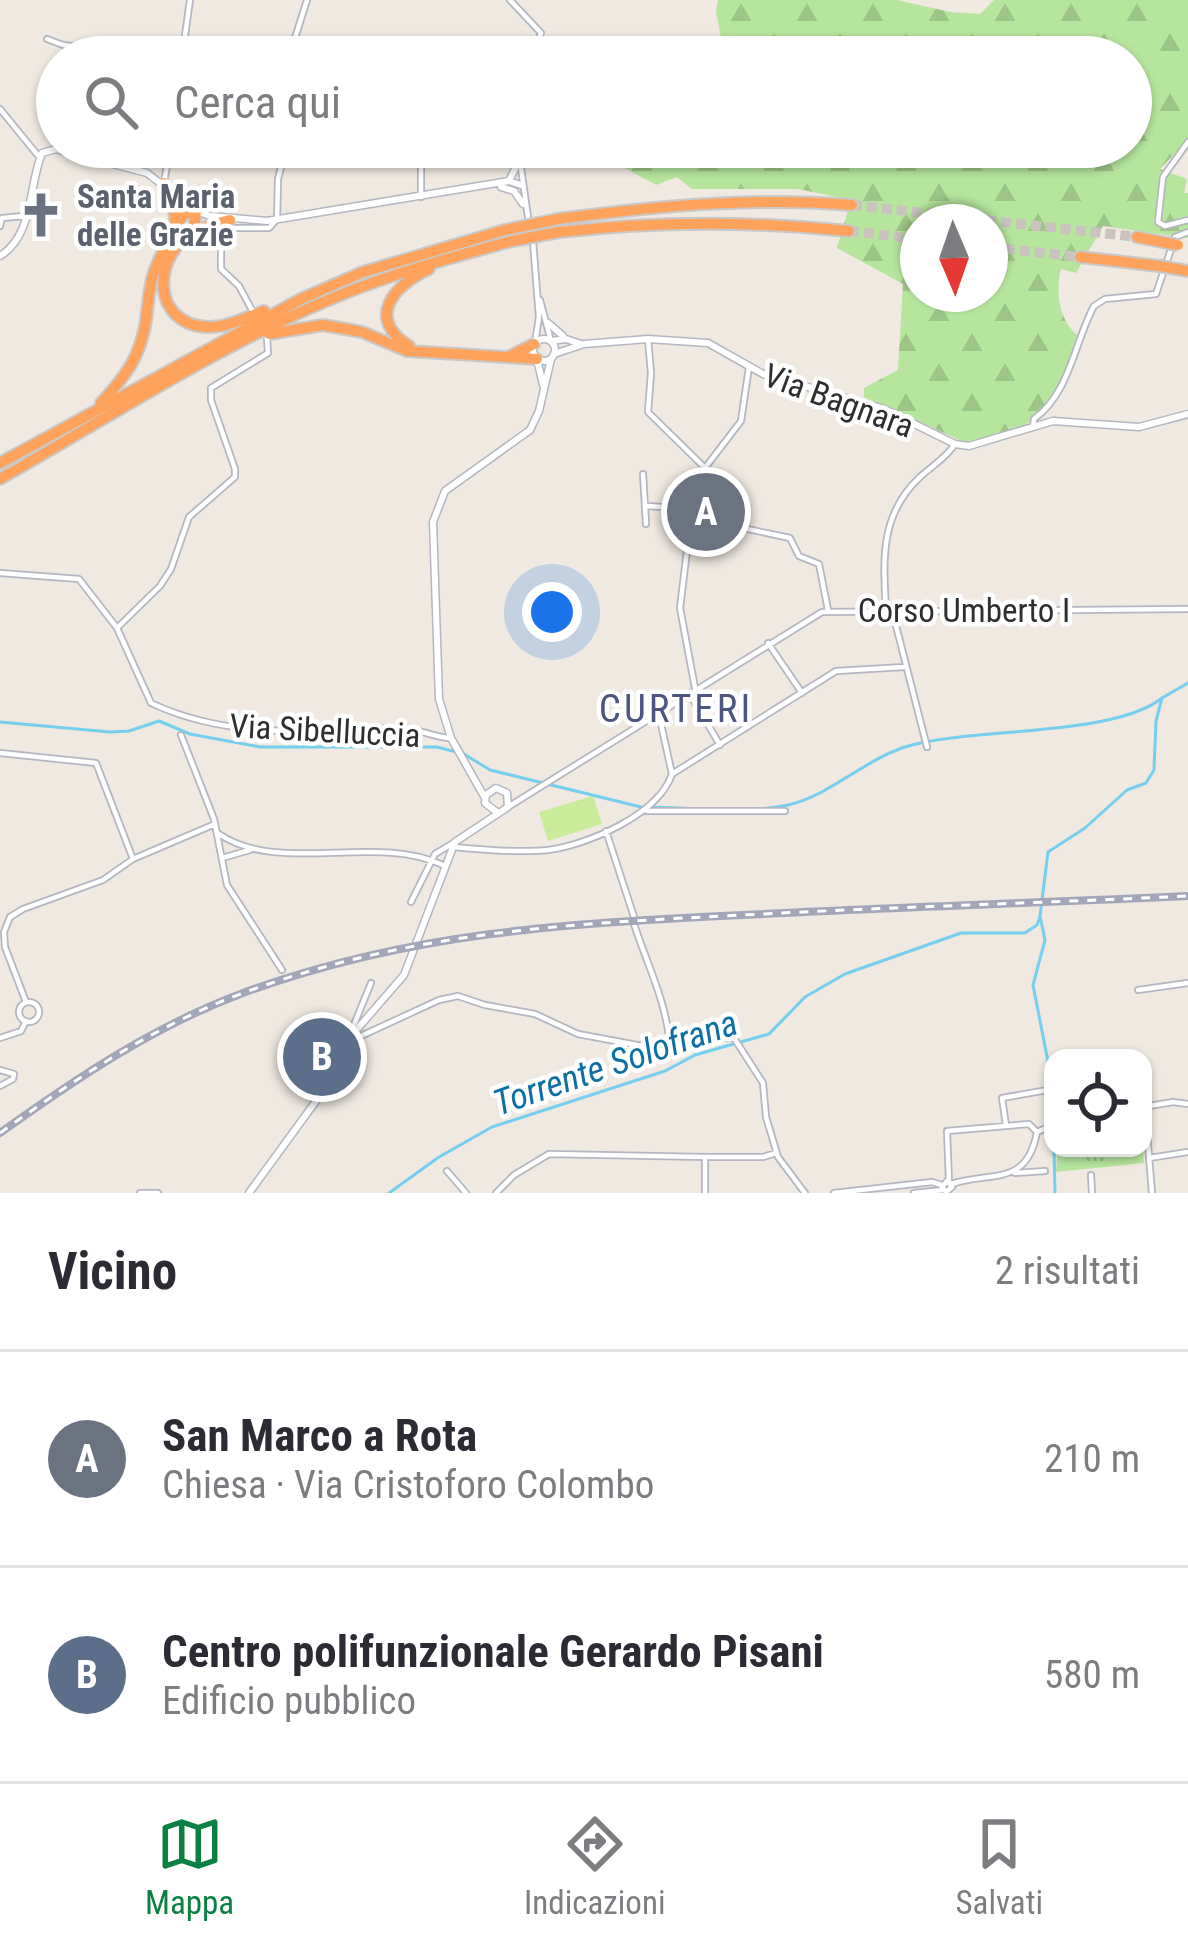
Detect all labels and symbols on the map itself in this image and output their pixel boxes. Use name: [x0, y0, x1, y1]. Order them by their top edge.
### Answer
place label: Santa Maria delle Grazie: [77, 177, 235, 254]
church icon: Santa Maria delle Grazie: [16, 190, 66, 240]
north arrow: [900, 204, 1008, 312]
street label: Via Bagnara: [759, 355, 919, 446]
pin: A: [667, 467, 745, 557]
your location: [522, 582, 582, 642]
street label: Corso Umberto I: [858, 591, 1070, 630]
district label: CURTERI: [599, 686, 753, 732]
street label: Via Sibelluccia: [229, 706, 421, 755]
water label: Torrente Solofrana: [488, 1001, 743, 1124]
pin: B: [283, 1012, 361, 1102]

